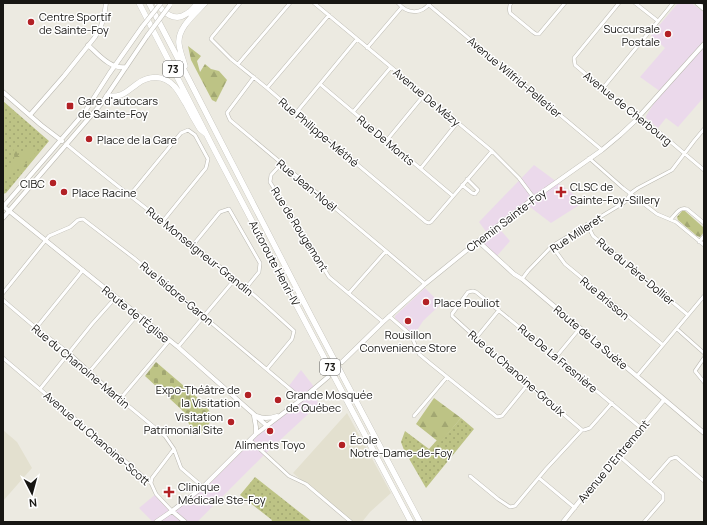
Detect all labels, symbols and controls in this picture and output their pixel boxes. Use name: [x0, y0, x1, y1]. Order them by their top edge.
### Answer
place label: Centre Sportif de Sainte-Foy: [39, 9, 111, 37]
marker: Centre Sportif de Sainte-Foy: [26, 17, 36, 27]
place label: Succursale Postale: [604, 21, 661, 49]
marker: Succursale Postale: [663, 29, 673, 39]
street label: Avenue Wilfrid-Pelletier: [465, 33, 565, 121]
road number: 73: [163, 61, 183, 77]
street label: Avenue De Mézy: [390, 65, 464, 130]
street label: Avenue de Cherbourg: [581, 68, 675, 148]
place label: Gare d'autocars de Sainte-Foy: [78, 93, 158, 121]
street label: Rue Philippe-Méthé: [276, 94, 363, 170]
marker: Gare d'autocars de Sainte-Foy: [65, 101, 75, 111]
street label: Rue De Monts: [354, 112, 418, 169]
place label: Place de la Gare: [97, 132, 178, 147]
marker: Place de la Gare: [84, 134, 94, 144]
street label: Rue Jean-Noël: [274, 156, 340, 214]
place label: CIBC: [20, 176, 45, 191]
marker: CIBC: [48, 178, 58, 188]
place label: CLSC de Sainte-Foy-Sillery: [570, 179, 660, 207]
street label: Rue de Rougemont: [268, 184, 332, 274]
place label: Place Racine: [72, 185, 137, 200]
street label: Chemin Sainte-Foy: [463, 185, 549, 255]
marker: CLSC de Sainte-Foy-Sillery: [555, 186, 567, 198]
marker: Place Racine: [59, 187, 69, 197]
street label: Rue Monseigneur-Grandin: [143, 203, 257, 299]
street label: Rue Milleret: [547, 210, 605, 256]
street label: Autoroute Henri-IV: [246, 218, 304, 309]
street label: Rue du Père-Dollier: [594, 234, 678, 308]
street label: Rue Isidore-Garon: [137, 258, 217, 328]
street label: Rue Brisson: [577, 273, 633, 323]
street label: Route de l'Église: [99, 282, 173, 346]
place label: Place Pouliot: [434, 295, 500, 310]
marker: Place Pouliot: [421, 297, 431, 307]
street label: Route de La Suète: [551, 302, 632, 373]
marker: Rousillon Convenience Store: [403, 316, 413, 326]
street label: Rue du Chanoine-Martin: [29, 320, 133, 412]
street label: Rue De La Fresnière: [515, 320, 601, 396]
place label: Rousillon Convenience Store: [360, 327, 457, 355]
street label: Rue du Chanoine-Groulx: [465, 327, 569, 419]
road number: 73: [320, 359, 340, 375]
place label: Expo-Théâtre de la Visitation: [156, 382, 241, 410]
place label: Grande Mosquée de Québec: [286, 387, 373, 415]
street label: Avenue du Chanoine-Scott: [41, 388, 153, 488]
marker: Expo-Théâtre de la Visitation: [243, 390, 253, 400]
marker: Grande Mosquée de Québec: [273, 395, 283, 405]
place label: Visitation Patrimonial Site: [144, 409, 224, 437]
street label: Avenue D'Entremont: [574, 416, 652, 506]
marker: Visitation Patrimonial Site: [226, 417, 236, 427]
marker: Aliments Toyo: [265, 426, 275, 436]
place label: École Notre-Dame-de-Foy: [350, 432, 452, 460]
place label: Aliments Toyo: [235, 437, 306, 452]
marker: École Notre-Dame-de-Foy: [337, 440, 347, 450]
north arrow: [12, 473, 52, 513]
place label: Clinique Médicale Ste-Foy: [178, 479, 266, 507]
marker: Clinique Médicale Ste-Foy: [163, 486, 175, 498]
text: N: [28, 496, 38, 511]

